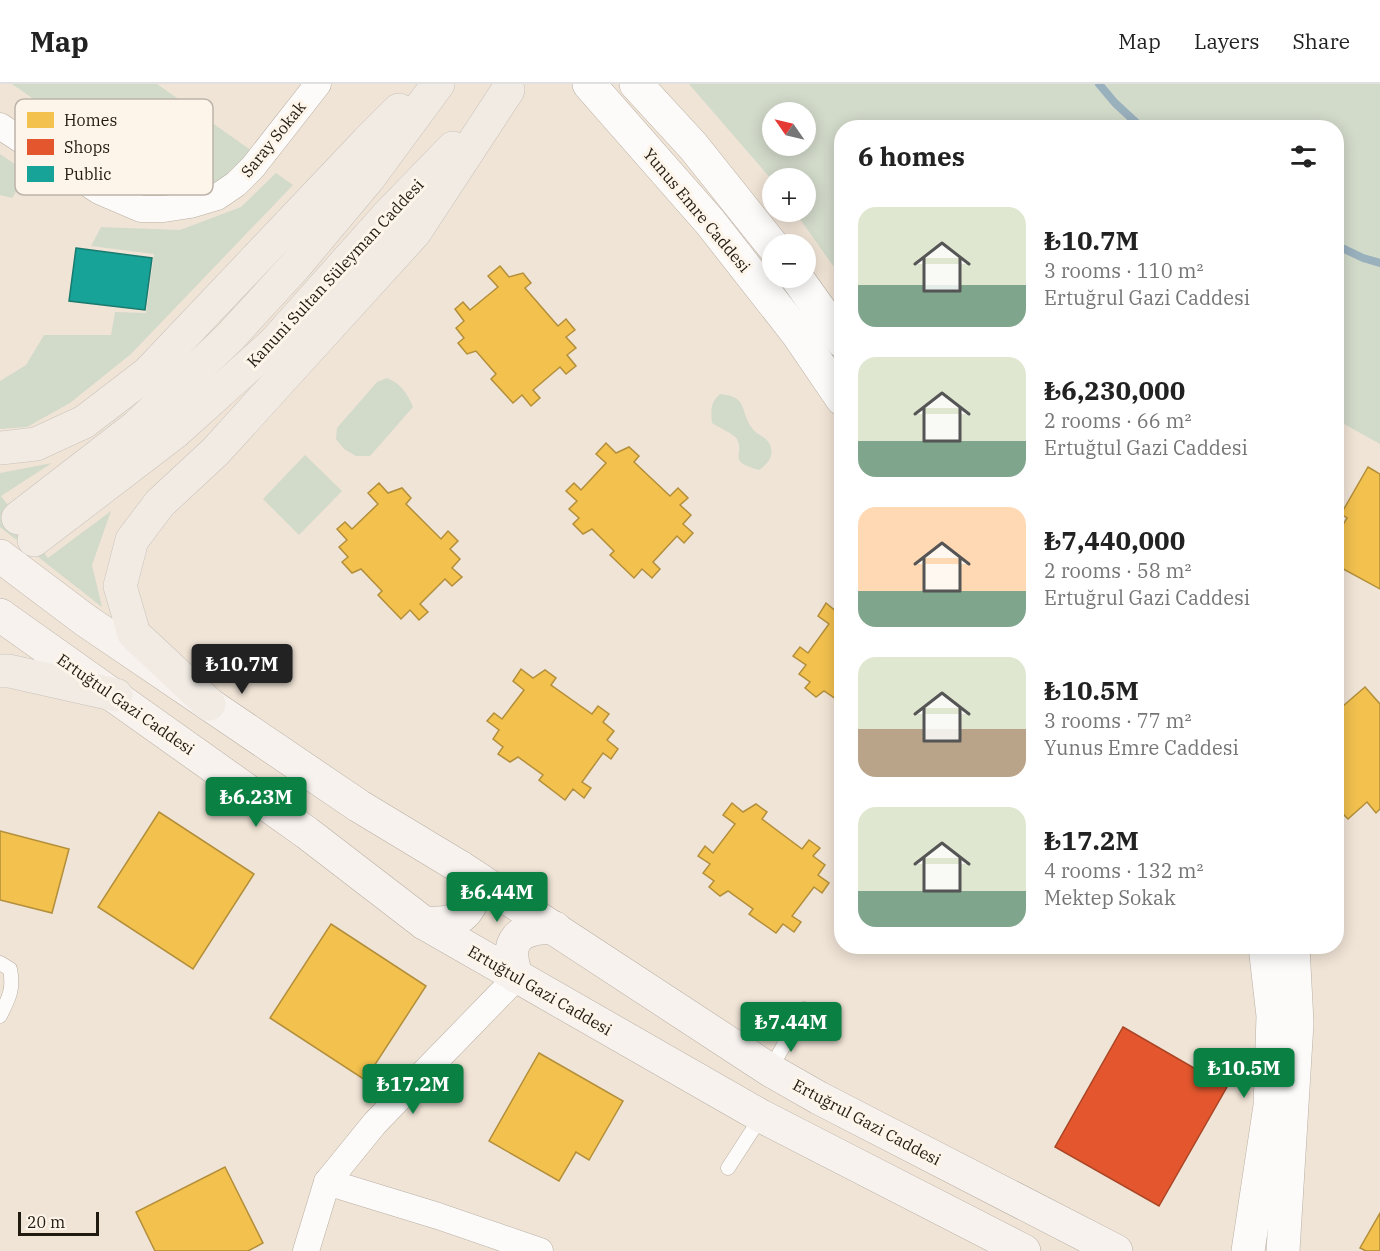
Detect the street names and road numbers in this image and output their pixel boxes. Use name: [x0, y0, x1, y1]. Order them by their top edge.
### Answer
street label: Saray Sokak: [236, 96, 310, 181]
street label: Yunus Emre Caddesi: [639, 144, 755, 276]
street label: Kanuni Sultan Süleyman Caddesi: [242, 175, 428, 371]
street label: Ertuğtul Gazi Caddesi: [53, 649, 199, 759]
street label: Ertuğtul Gazi Caddesi: [464, 941, 616, 1039]
street label: Ertuğrul Gazi Caddesi: [790, 1074, 944, 1170]

